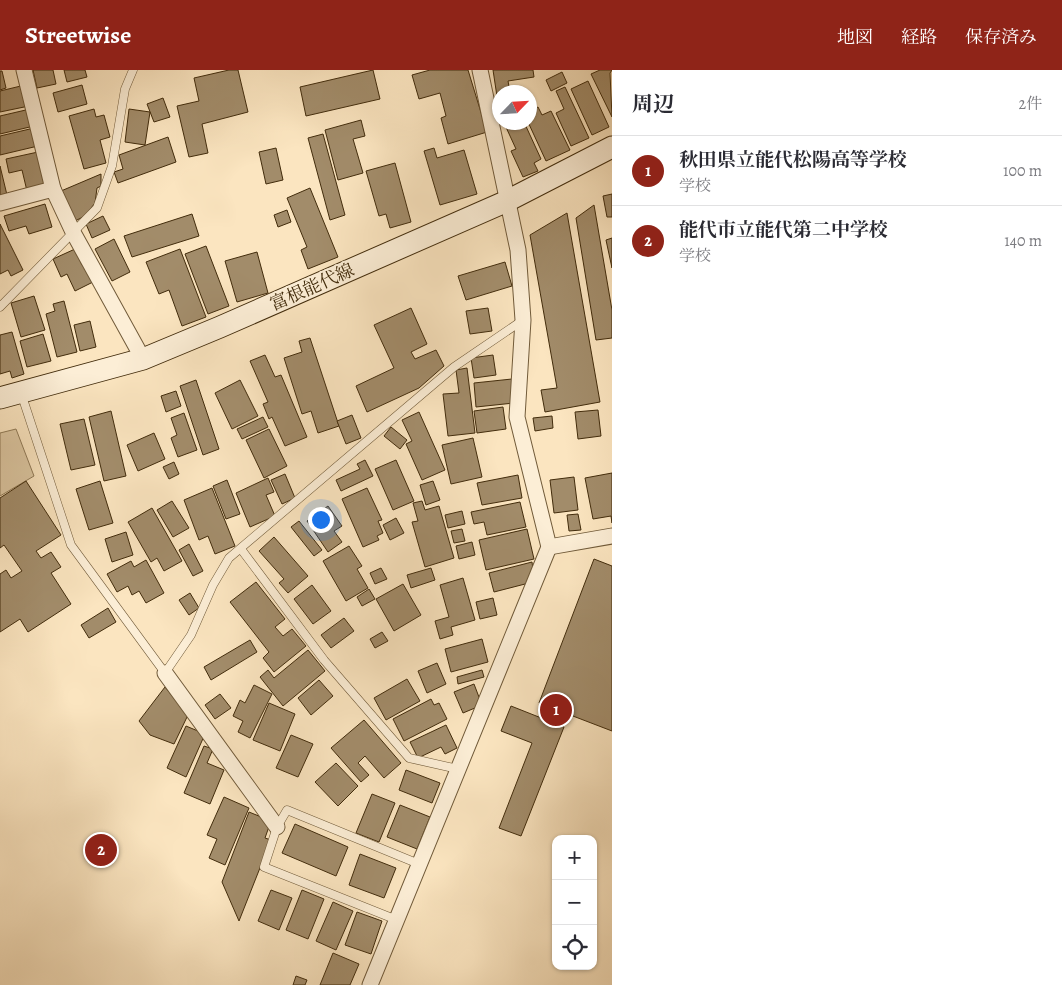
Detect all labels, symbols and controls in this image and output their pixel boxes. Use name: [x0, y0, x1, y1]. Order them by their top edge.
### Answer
text: Streetwise: [25, 19, 131, 51]
text: 地図: [837, 25, 873, 49]
text: 経路: [901, 25, 937, 49]
text: 保存済み: [965, 25, 1037, 49]
north arrow: [492, 85, 537, 130]
text: 周辺: [632, 90, 674, 118]
text: 2件: [1018, 93, 1042, 115]
text: 秋田県立能代松陽高等学校: [679, 147, 907, 173]
text: 1: [645, 160, 651, 182]
text: 100 m: [1003, 160, 1042, 182]
text: 学校: [679, 175, 711, 197]
text: 能代市立能代第二中学校: [679, 217, 888, 243]
text: 2: [644, 230, 652, 252]
text: 140 m: [1004, 230, 1042, 252]
text: 学校: [679, 245, 711, 267]
street label: 富根能代線: [266, 258, 358, 316]
your location: [308, 507, 334, 533]
pin: 1: [540, 691, 572, 729]
pin: 2: [85, 831, 117, 869]
map controls: [552, 835, 597, 970]
button: +: [552, 835, 597, 880]
button: −: [552, 880, 597, 925]
button: locate: [552, 925, 597, 970]

